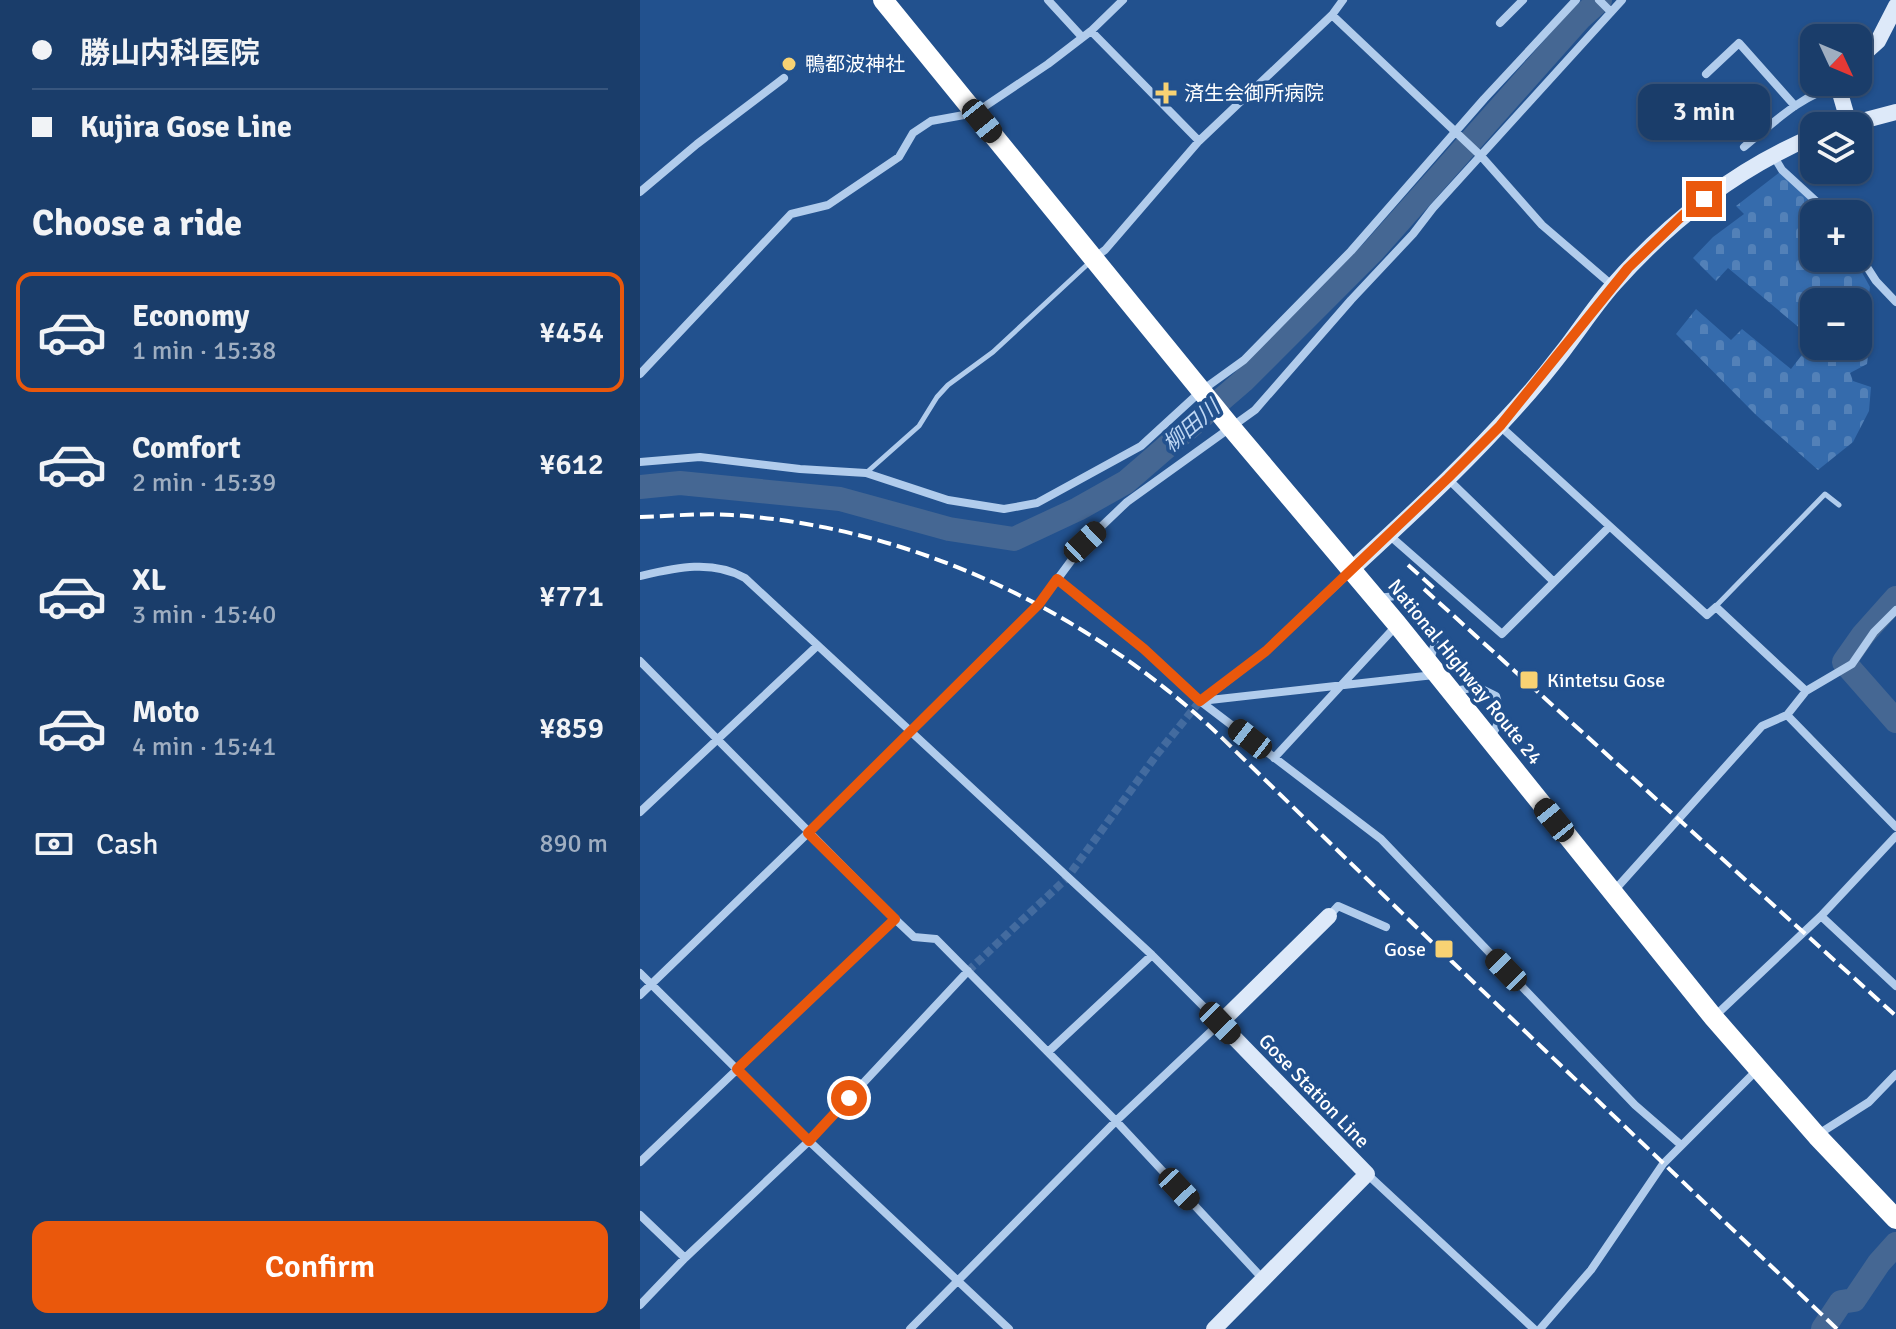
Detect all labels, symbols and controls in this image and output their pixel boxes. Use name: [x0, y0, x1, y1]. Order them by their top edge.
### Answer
north arrow: [1800, 24, 1872, 96]
map controls: [1800, 24, 1872, 360]
text: 勝山内科医院: [80, 35, 260, 72]
place label: 鴨都波神社: [805, 52, 905, 77]
marker: 鴨都波神社: [780, 55, 798, 73]
place label: 済生会御所病院: [1184, 81, 1324, 106]
marker: 済生会御所病院: [1155, 82, 1177, 104]
callout: 3 min: [1638, 83, 1770, 139]
car: [958, 95, 1006, 147]
text: 3 min: [1673, 96, 1735, 128]
text: Kujira Gose Line: [80, 109, 292, 146]
button: layers: [1800, 112, 1872, 184]
route end: [1686, 181, 1722, 217]
button: +: [1800, 200, 1872, 272]
text: Choose a ride: [32, 201, 242, 246]
button: −: [1800, 288, 1872, 360]
icon: car: [36, 296, 108, 368]
text: Economy: [132, 298, 249, 335]
text: ¥454: [539, 314, 604, 351]
text: 1 min · 15:38: [132, 335, 276, 367]
water label: 柳田川: [1157, 393, 1226, 458]
icon: car: [36, 428, 108, 500]
text: Comfort: [132, 430, 241, 467]
text: ¥612: [539, 446, 604, 483]
text: 2 min · 15:39: [132, 467, 276, 499]
car: [1059, 517, 1111, 567]
icon: car: [36, 560, 108, 632]
text: XL: [132, 562, 166, 599]
street label: National Highway Route 24: [1382, 574, 1548, 770]
text: ¥771: [539, 578, 604, 615]
text: 3 min · 15:40: [132, 599, 276, 631]
place label: Kintetsu Gose: [1547, 668, 1665, 693]
marker: Kintetsu Gose: [1518, 669, 1540, 691]
icon: car: [36, 692, 108, 764]
text: Moto: [132, 694, 199, 731]
text: ¥859: [539, 710, 604, 747]
car: [1224, 715, 1276, 763]
text: 4 min · 15:41: [132, 731, 276, 763]
car: [1530, 794, 1578, 846]
icon: cash: [32, 822, 76, 866]
text: Cash: [96, 826, 159, 863]
text: 890 m: [539, 828, 608, 860]
place label: Gose: [1384, 937, 1426, 962]
marker: Gose: [1433, 938, 1455, 960]
car: [1481, 944, 1531, 996]
car: [1195, 997, 1245, 1049]
street label: Gose Station Line: [1253, 1029, 1375, 1153]
route start: [831, 1080, 867, 1116]
car: [1154, 1163, 1204, 1215]
button: Confirm: [32, 1221, 608, 1313]

